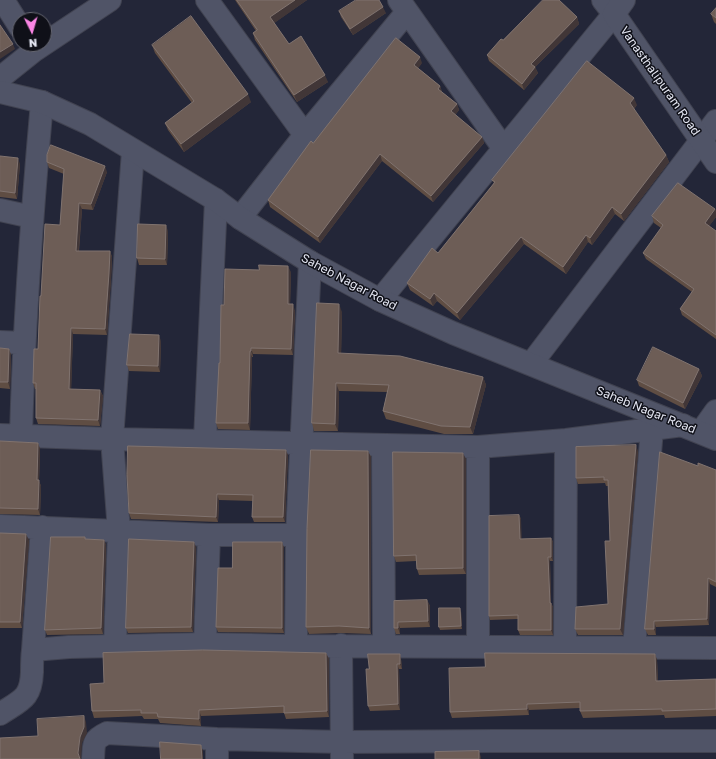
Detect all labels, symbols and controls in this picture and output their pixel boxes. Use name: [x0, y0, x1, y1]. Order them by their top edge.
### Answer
north arrow: [12, 12, 52, 52]
street label: Vanasthalipuram Road: [617, 24, 703, 138]
text: N: [28, 37, 38, 50]
street label: Saheb Nagar Road: [299, 251, 399, 313]
street label: Saheb Nagar Road: [594, 383, 698, 437]

